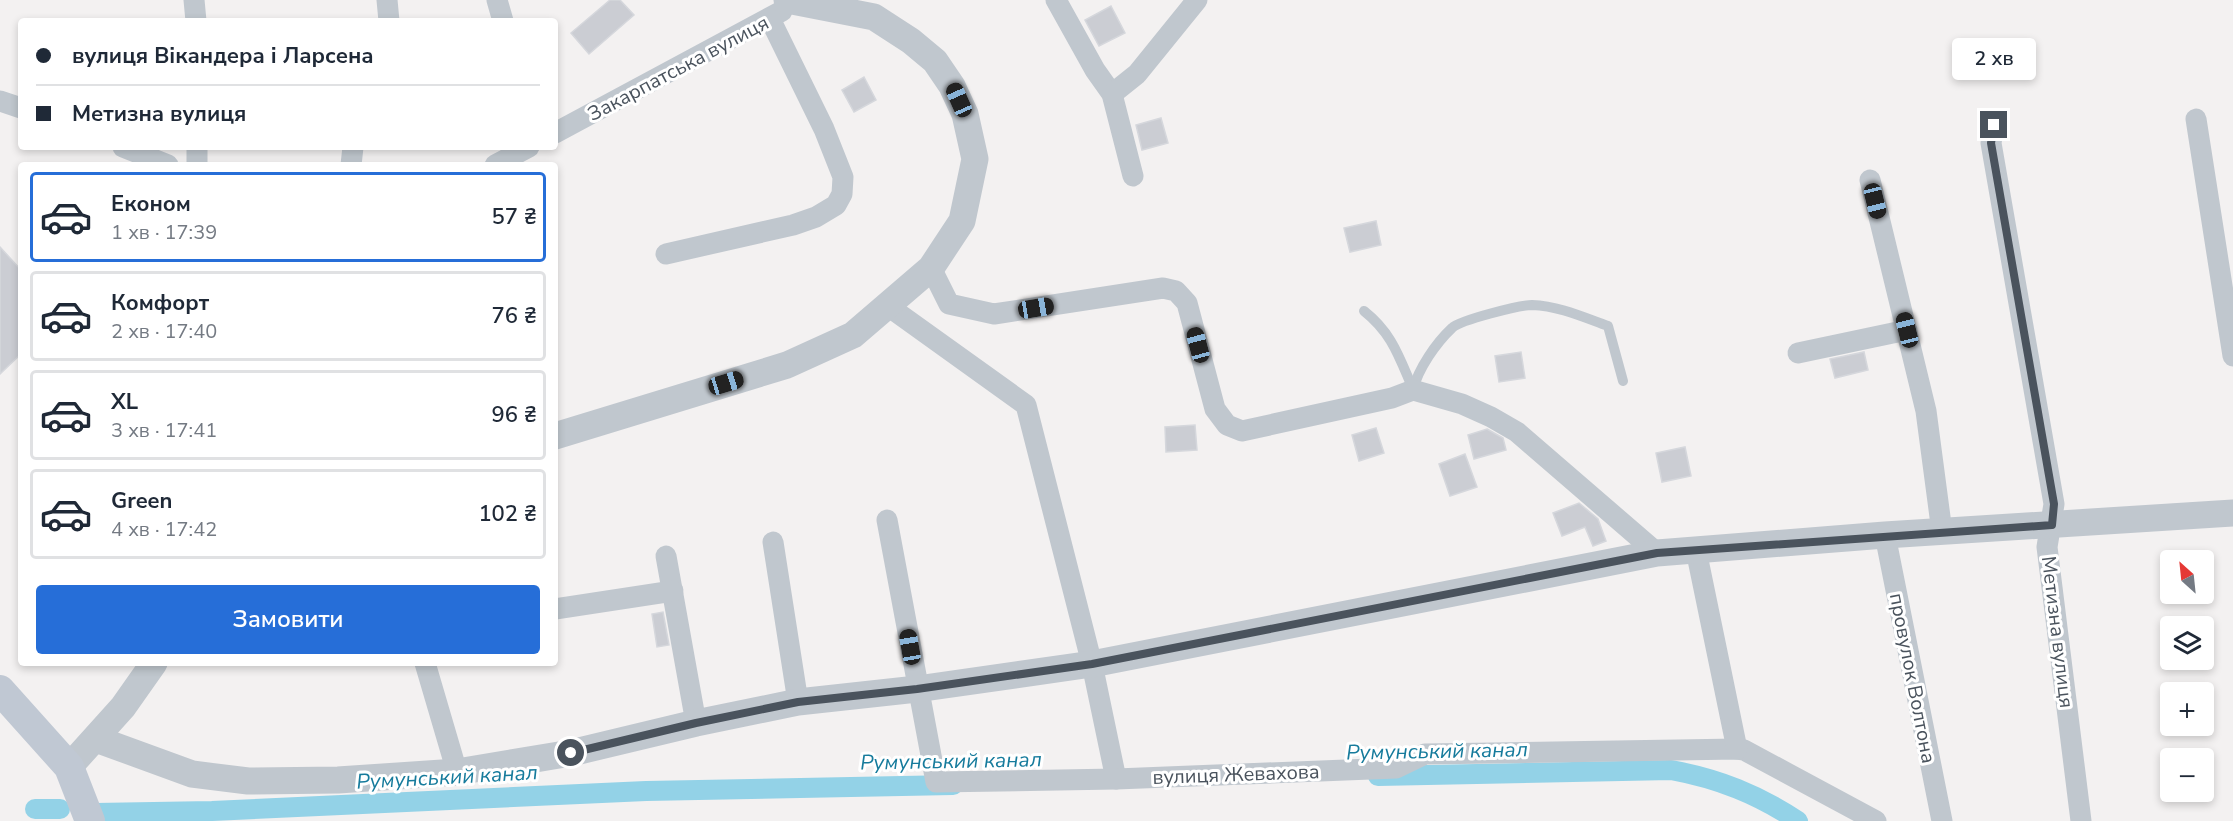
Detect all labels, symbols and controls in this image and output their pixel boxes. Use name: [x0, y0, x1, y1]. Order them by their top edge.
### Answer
street label: Закарпатська вулиця: [583, 9, 773, 128]
callout: 2 хв: [1952, 38, 2036, 80]
text: вулиця Вікандера і Ларсена: [72, 41, 374, 71]
text: 2 хв: [1974, 45, 2014, 72]
car: [943, 80, 975, 120]
text: Метизна вулиця: [72, 99, 246, 129]
route end: [1980, 111, 2007, 138]
car: [1862, 181, 1888, 221]
text: Економ: [111, 189, 191, 219]
icon: car: [39, 190, 93, 244]
text: 57 ₴: [492, 202, 537, 232]
text: 1 хв · 17:39: [111, 219, 217, 246]
text: Комфорт: [111, 288, 209, 318]
icon: car: [39, 289, 93, 343]
car: [1017, 296, 1055, 320]
text: 76 ₴: [492, 301, 537, 331]
car: [1894, 310, 1920, 350]
text: 2 хв · 17:40: [111, 318, 217, 345]
car: [1185, 325, 1211, 365]
car: [706, 369, 746, 397]
text: XL: [111, 387, 138, 417]
icon: car: [39, 388, 93, 442]
text: 96 ₴: [492, 400, 537, 430]
text: 3 хв · 17:41: [111, 417, 217, 444]
text: Green: [111, 486, 172, 516]
icon: car: [39, 487, 93, 541]
text: 102 ₴: [478, 499, 537, 529]
text: 4 хв · 17:42: [111, 516, 217, 543]
north arrow: [2160, 550, 2214, 604]
map controls: [2160, 550, 2214, 802]
street label: Метизна вулиця: [2035, 555, 2080, 710]
button: Замовити: [36, 585, 540, 654]
street label: провулок Волтона: [1883, 591, 1942, 766]
button: layers: [2160, 616, 2214, 670]
car: [898, 628, 922, 666]
button: +: [2160, 682, 2214, 736]
water label: Румунський канал: [1346, 735, 1528, 767]
route start: [557, 739, 584, 766]
water label: Румунський канал: [860, 745, 1042, 777]
button: −: [2160, 748, 2214, 802]
water label: Румунський канал: [356, 758, 538, 796]
street label: вулиця Жевахова: [1152, 758, 1320, 791]

